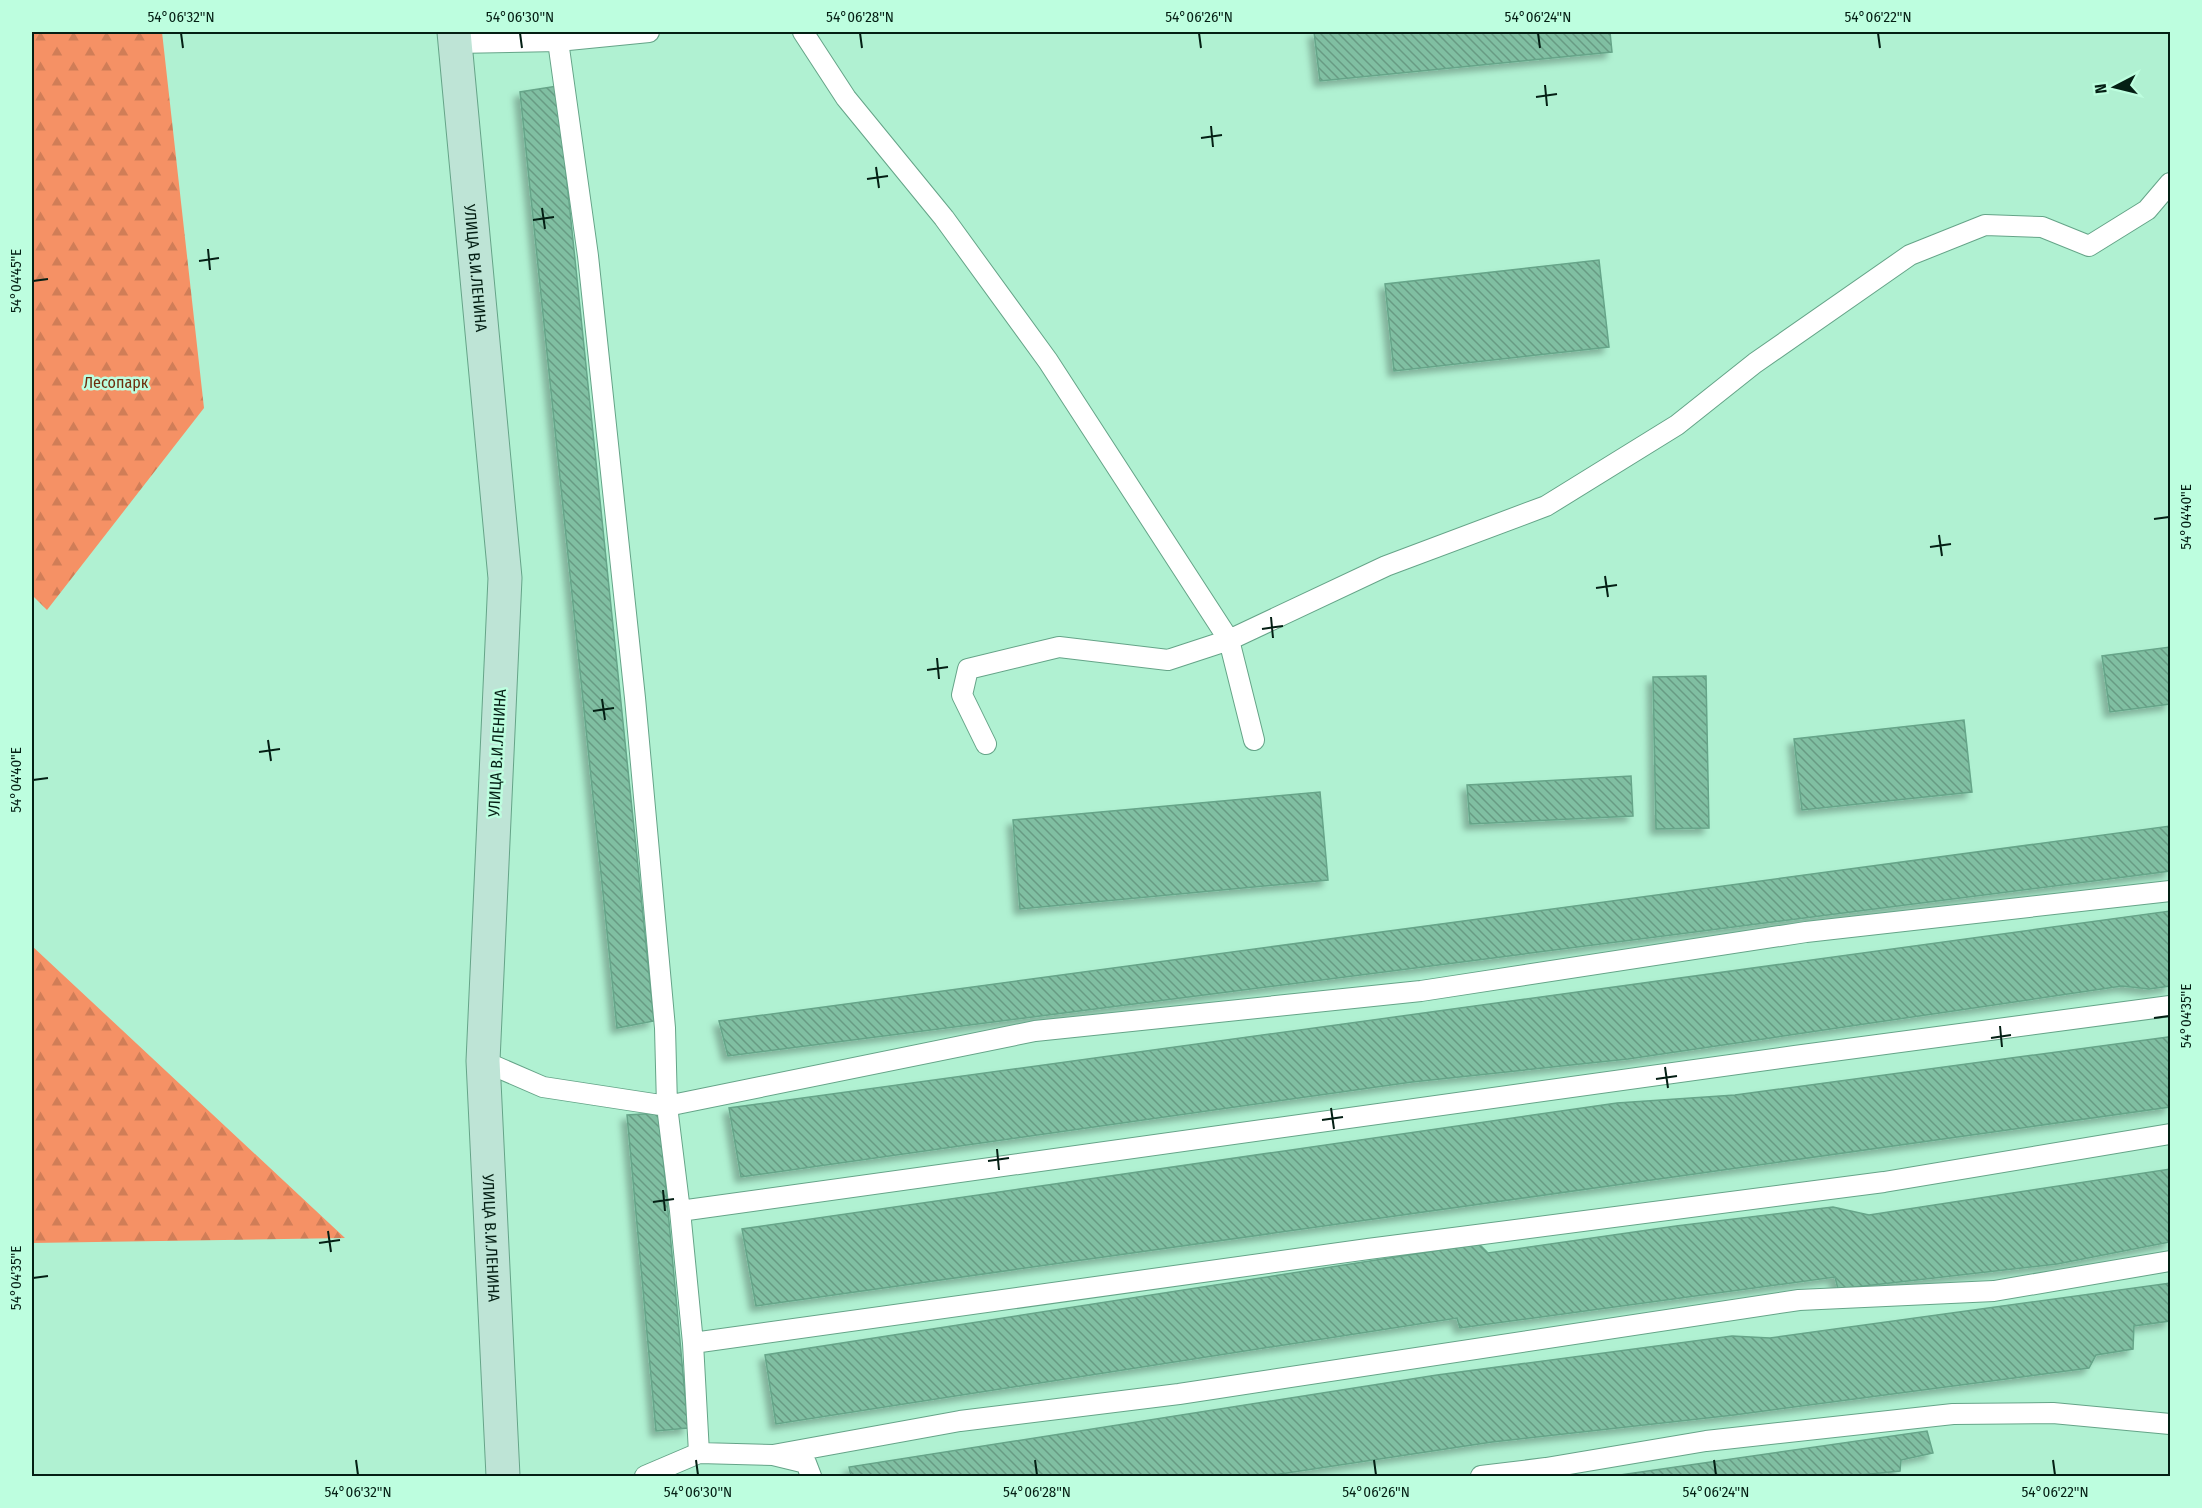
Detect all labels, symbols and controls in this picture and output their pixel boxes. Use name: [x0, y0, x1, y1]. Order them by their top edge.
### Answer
text: 54°06'32"N: [147, 8, 215, 26]
text: 54°06'30"N: [486, 8, 554, 26]
text: 54°06'28"N: [826, 8, 894, 26]
text: 54°06'26"N: [1165, 8, 1233, 26]
text: 54°06'24"N: [1505, 8, 1571, 26]
text: 54°06'22"N: [1844, 8, 1912, 26]
north arrow: [2085, 57, 2145, 117]
text: N: [2091, 83, 2111, 95]
street label: УЛИЦА В.И.ЛЕНИНА: [461, 202, 492, 333]
text: 54°04'45"E: [7, 249, 25, 313]
park label: Лесопарк: [84, 373, 149, 392]
text: 54°04'40"E: [2177, 484, 2195, 550]
street label: УЛИЦА В.И.ЛЕНИНА: [484, 688, 510, 818]
text: 54°04'40"E: [7, 747, 25, 813]
text: 54°04'35"E: [2177, 984, 2195, 1048]
street label: УЛИЦА В.И.ЛЕНИНА: [479, 1172, 504, 1303]
text: 54°04'35"E: [7, 1246, 25, 1310]
text: 54°06'32"N: [324, 1483, 392, 1501]
text: 54°06'30"N: [664, 1483, 732, 1501]
text: 54°06'28"N: [1003, 1483, 1071, 1501]
text: 54°06'26"N: [1342, 1483, 1410, 1501]
text: 54°06'24"N: [1683, 1483, 1749, 1501]
text: 54°06'22"N: [2021, 1483, 2089, 1501]

